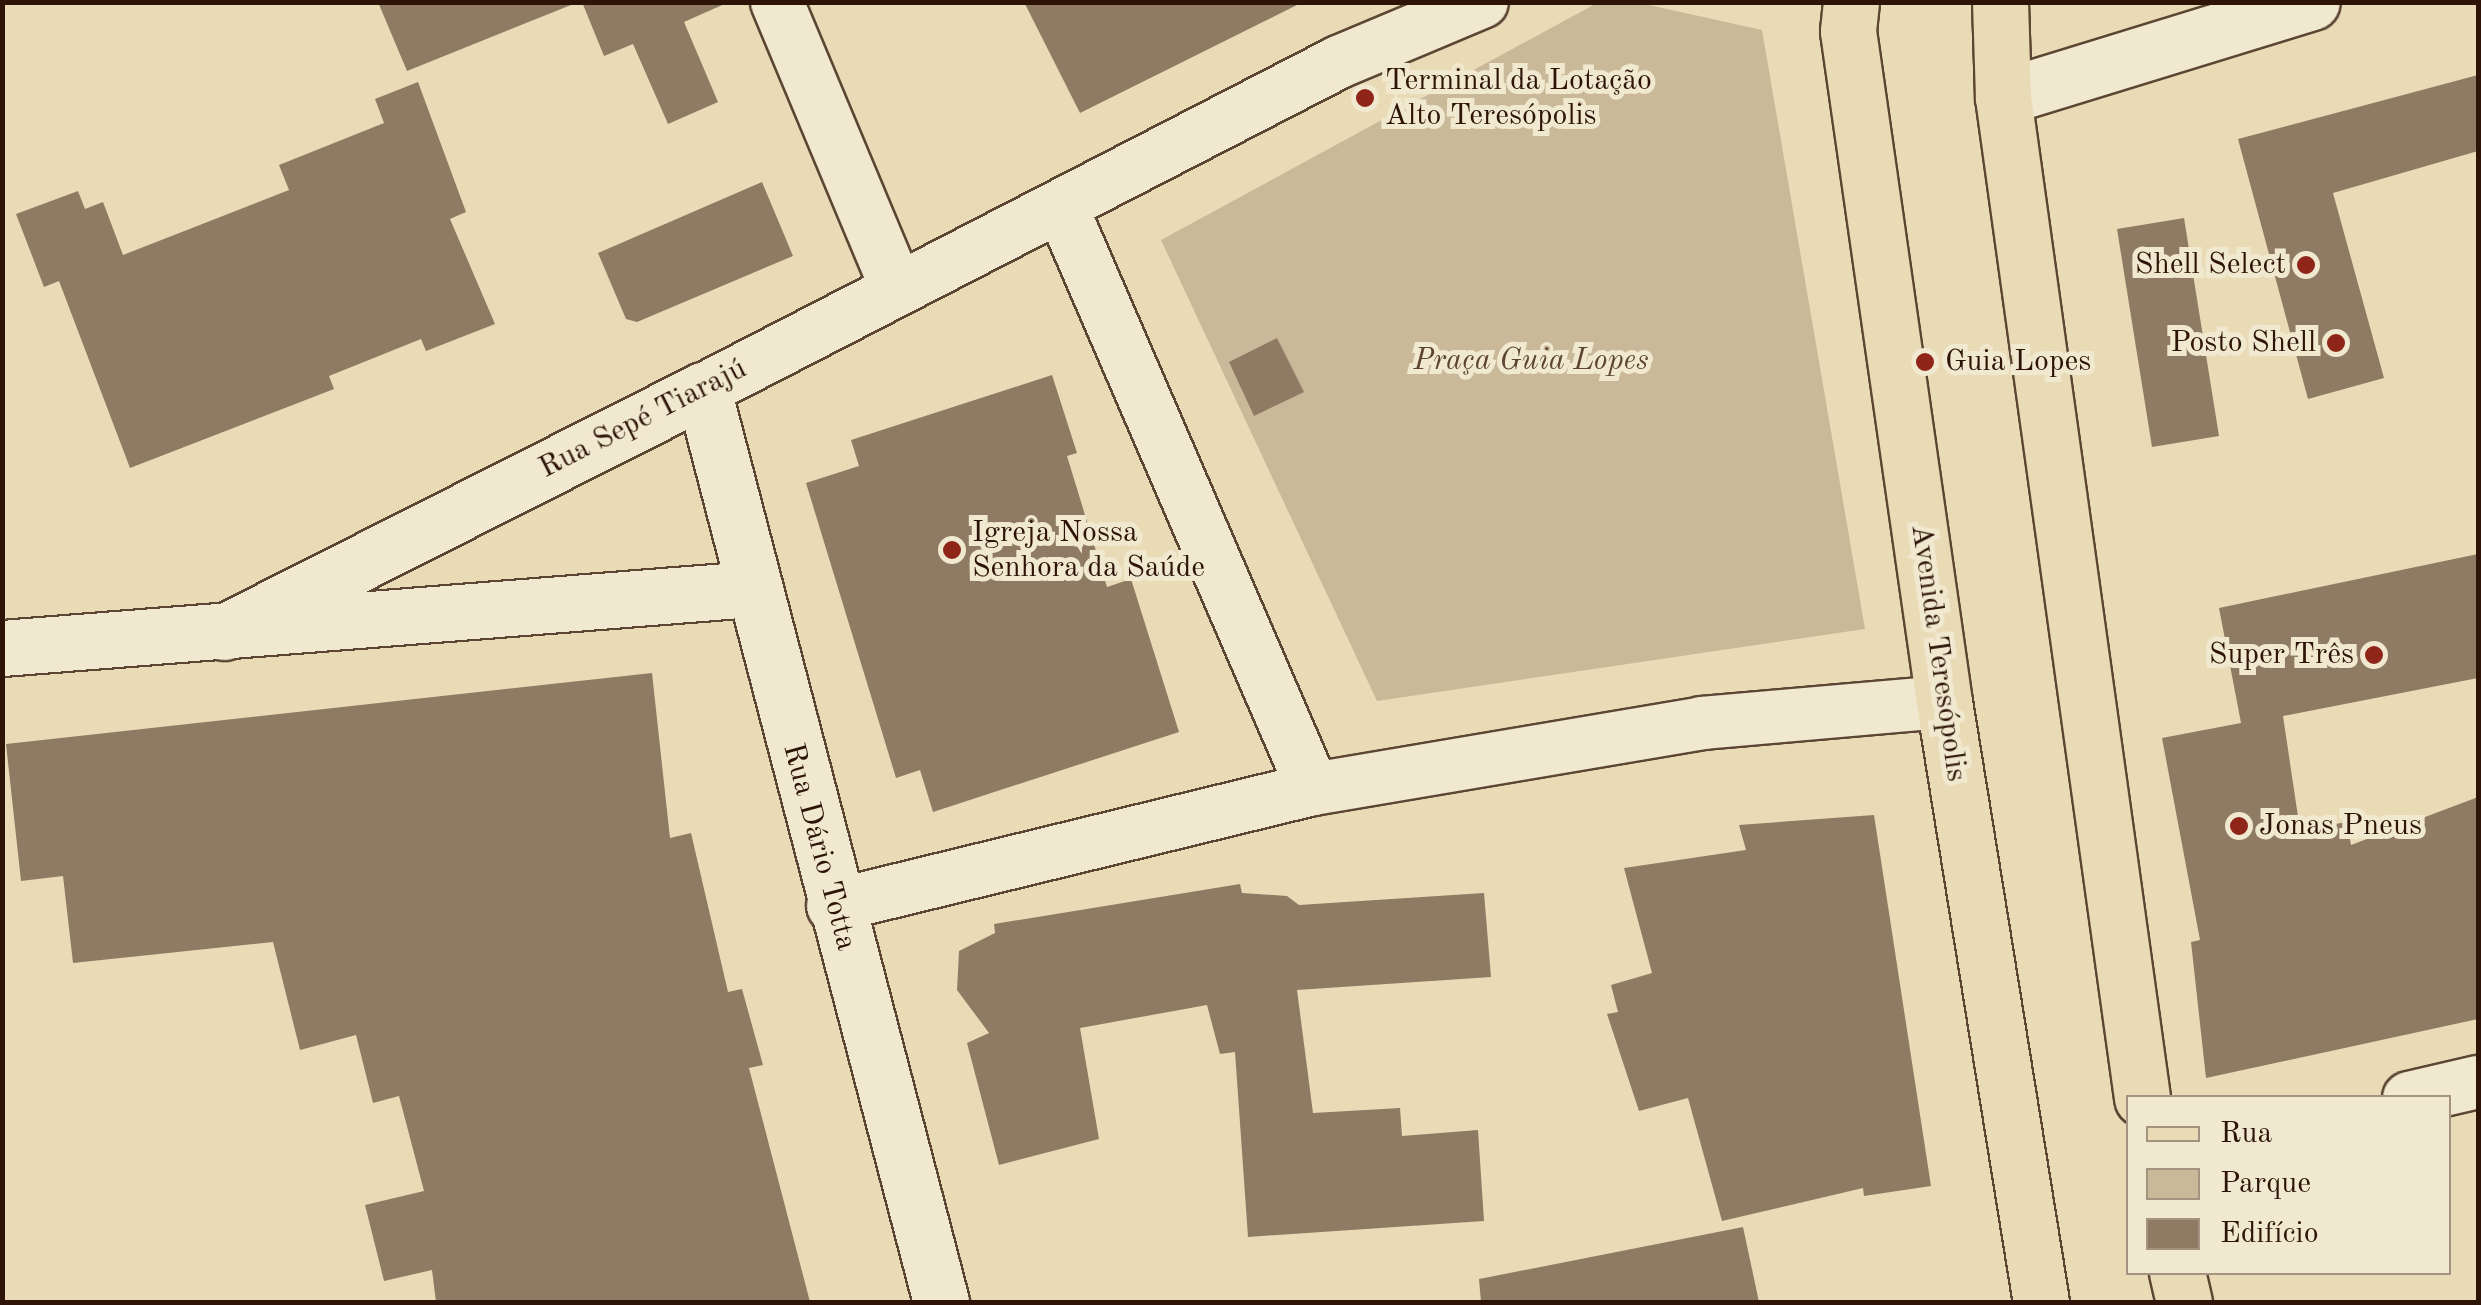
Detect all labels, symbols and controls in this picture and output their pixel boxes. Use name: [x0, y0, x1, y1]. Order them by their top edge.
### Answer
place label: Terminal da Lotação Alto Teresópolis: [1385, 63, 1652, 134]
marker: Terminal da Lotação Alto Teresópolis: [1354, 87, 1376, 109]
place label: Shell Select: [2135, 247, 2286, 283]
marker: Shell Select: [2295, 254, 2317, 276]
place label: Posto Shell: [2171, 325, 2316, 361]
marker: Posto Shell: [2325, 332, 2347, 354]
park label: Praça Guia Lopes: [1413, 343, 1649, 379]
place label: Guia Lopes: [1945, 344, 2091, 380]
street label: Rua Sepé Tiarajú: [533, 351, 753, 487]
marker: Guia Lopes: [1914, 351, 1936, 373]
place label: Igreja Nossa Senhora da Saúde: [972, 515, 1205, 586]
street label: Avenida Teresópolis: [1902, 522, 1974, 784]
marker: Igreja Nossa Senhora da Saúde: [941, 539, 963, 561]
place label: Super Três: [2209, 637, 2354, 673]
marker: Super Três: [2363, 644, 2385, 666]
street label: Rua Dário Totta: [774, 740, 864, 954]
place label: Jonas Pneus: [2259, 808, 2422, 844]
marker: Jonas Pneus: [2228, 815, 2250, 837]
legend: [2126, 1095, 2451, 1275]
text: Rua: [2220, 1119, 2272, 1149]
text: Parque: [2220, 1169, 2311, 1199]
text: Edifício: [2220, 1219, 2319, 1249]

